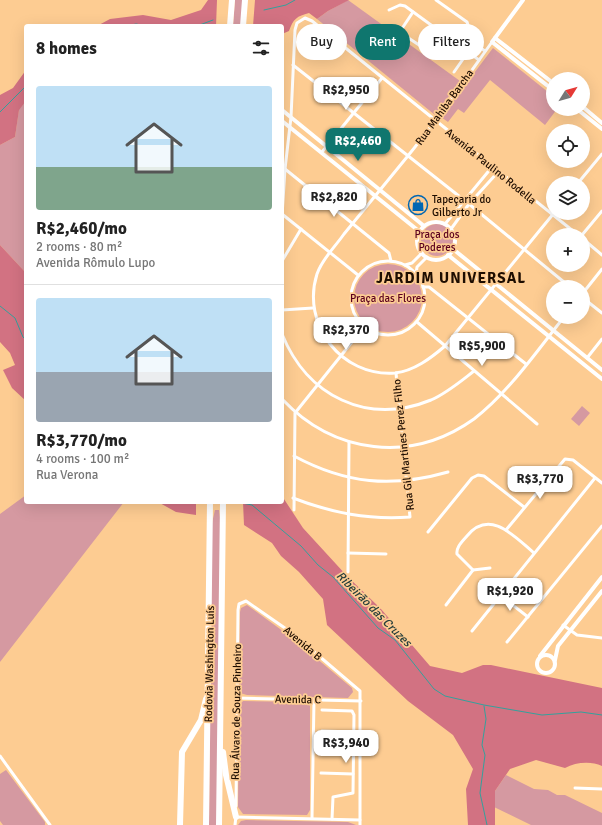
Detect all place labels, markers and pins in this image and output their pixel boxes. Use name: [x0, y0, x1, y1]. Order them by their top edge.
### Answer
pin: R$2,950: [309, 77, 383, 111]
pin: R$2,460: [321, 128, 395, 162]
pin: R$2,820: [297, 184, 371, 218]
place label: Tapeçaria do Gilberto Jr: [432, 193, 491, 219]
shop icon: Tapeçaria do Gilberto Jr: [407, 194, 429, 216]
pin: R$2,370: [309, 317, 383, 351]
pin: R$5,900: [445, 333, 519, 367]
pin: R$3,770: [503, 466, 577, 500]
pin: R$1,920: [473, 578, 547, 612]
pin: R$3,940: [309, 730, 383, 764]

